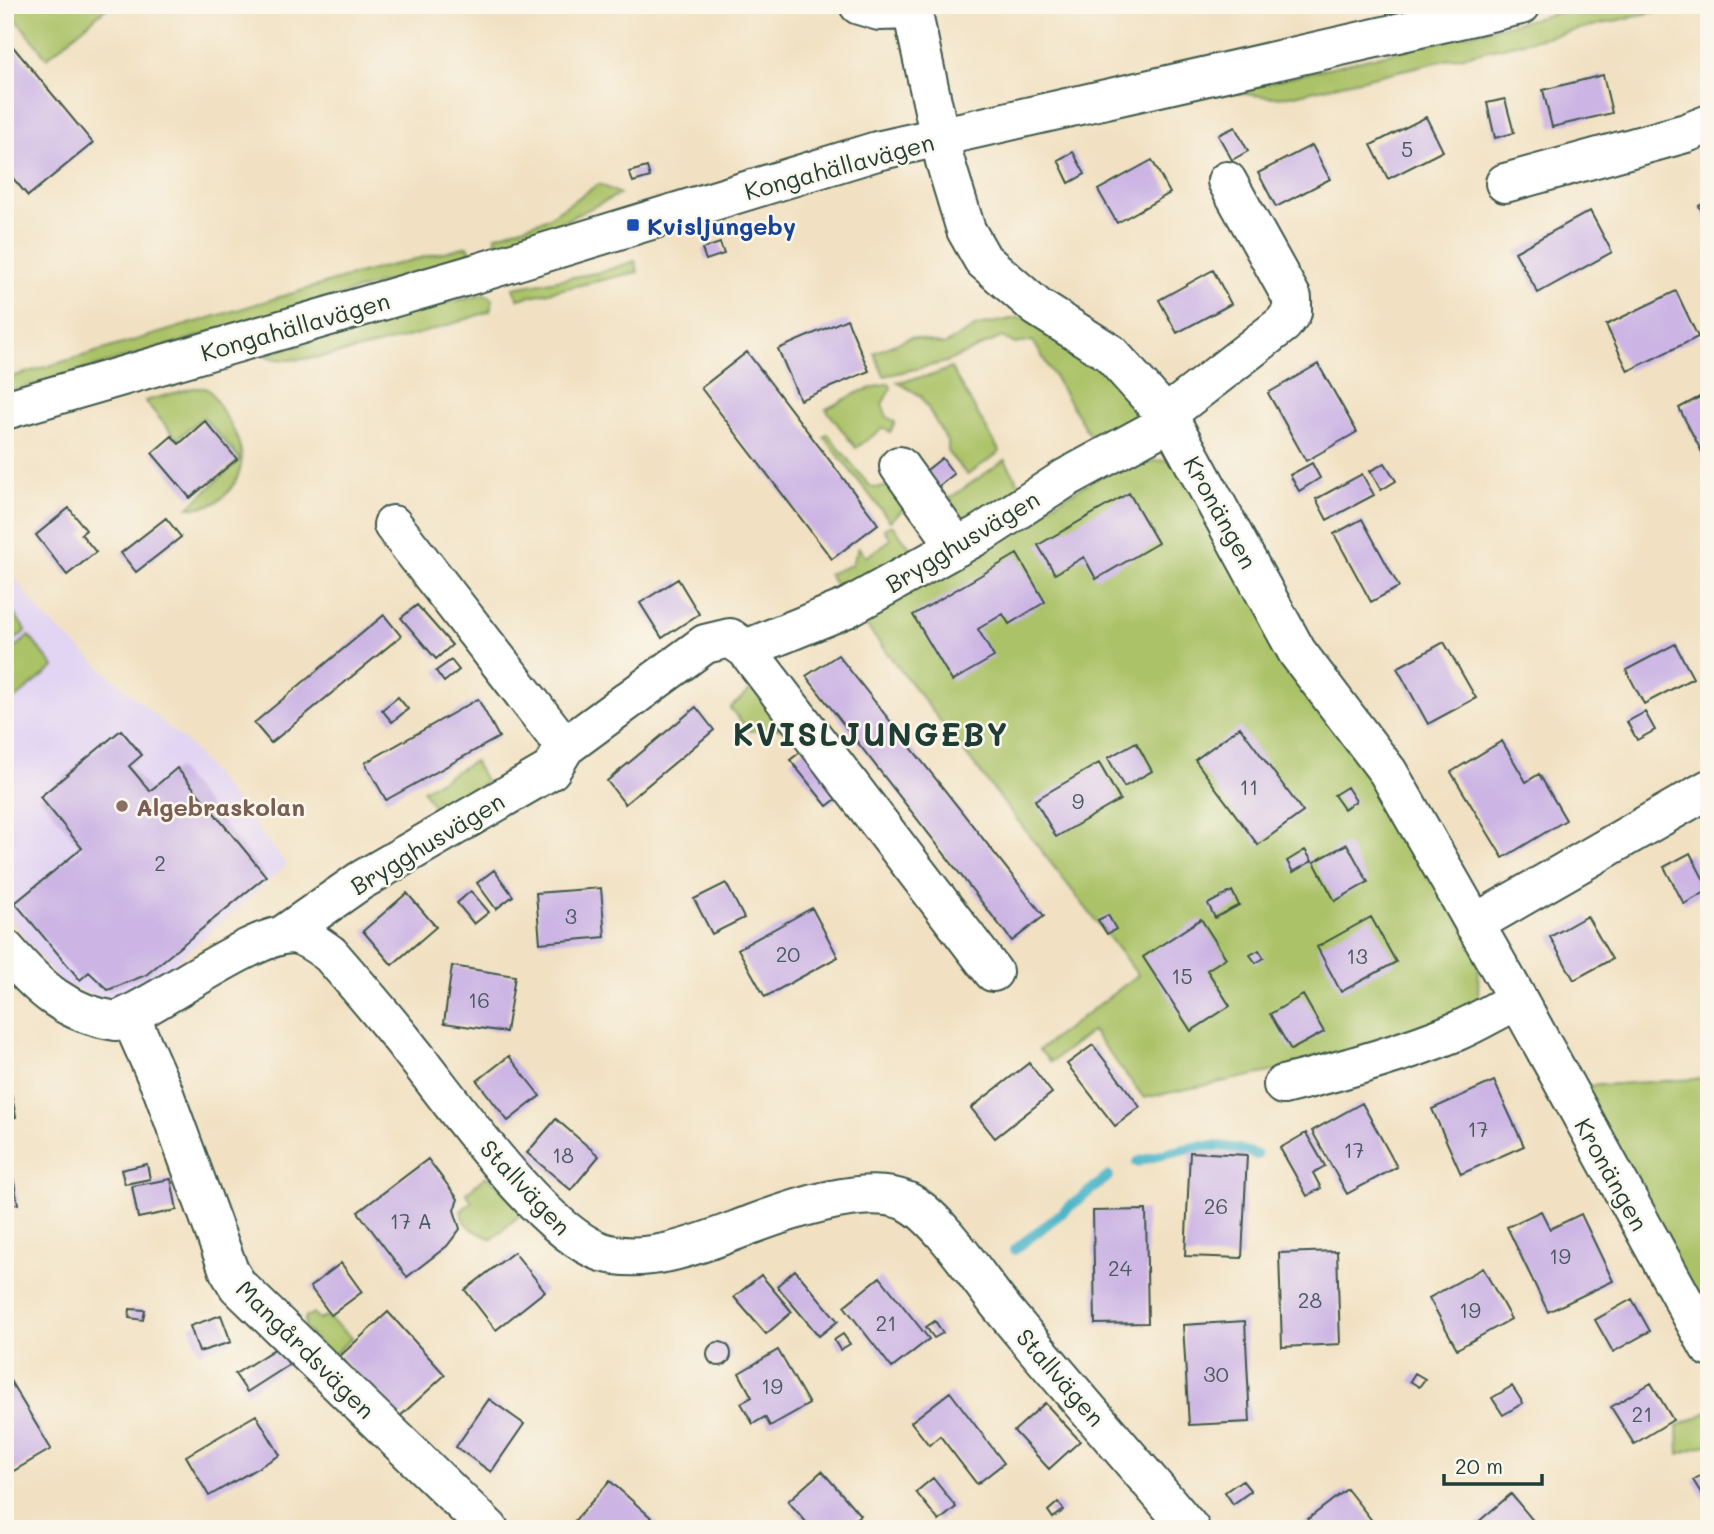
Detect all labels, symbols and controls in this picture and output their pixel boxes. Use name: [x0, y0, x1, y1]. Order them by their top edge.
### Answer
street label: Kongahällavägen: [741, 126, 937, 206]
house number: 5: [1401, 135, 1413, 162]
place label: Kvisljungeby: [647, 210, 796, 241]
marker: Kvisljungeby: [625, 217, 641, 233]
street label: Kongahällavägen: [197, 284, 393, 368]
street label: Kronängen: [1177, 450, 1265, 574]
street label: Brygghusvägen: [879, 483, 1045, 599]
district label: KVISLJUNGEBY: [733, 712, 1009, 754]
house number: 11: [1240, 773, 1258, 800]
street label: Brygghusvägen: [344, 785, 510, 901]
house number: 9: [1072, 787, 1084, 814]
place label: Algebraskolan: [136, 791, 305, 822]
marker: Algebraskolan: [114, 798, 130, 814]
house number: 2: [154, 849, 166, 876]
house number: 3: [565, 902, 577, 929]
house number: 20: [776, 940, 800, 967]
house number: 13: [1346, 942, 1368, 969]
house number: 15: [1171, 962, 1193, 989]
house number: 16: [468, 986, 490, 1013]
street label: Kronängen: [1568, 1112, 1656, 1236]
house number: 17: [1467, 1115, 1489, 1142]
street label: Stallvägen: [474, 1133, 578, 1241]
house number: 17: [1343, 1136, 1365, 1163]
house number: 18: [552, 1141, 574, 1168]
house number: 26: [1204, 1192, 1228, 1219]
house number: 17 A: [390, 1207, 432, 1234]
house number: 19: [1549, 1242, 1571, 1269]
house number: 24: [1108, 1254, 1133, 1281]
street label: Mangårdsvägen: [230, 1273, 382, 1425]
house number: 28: [1298, 1286, 1322, 1313]
house number: 19: [1459, 1296, 1481, 1323]
house number: 21: [875, 1309, 897, 1336]
street label: Stallvägen: [1010, 1322, 1112, 1432]
house number: 30: [1203, 1360, 1229, 1387]
house number: 19: [761, 1372, 783, 1399]
house number: 21: [1631, 1400, 1653, 1427]
scale bar: [1444, 1443, 1542, 1487]
text: 20 m: [1455, 1452, 1503, 1479]

